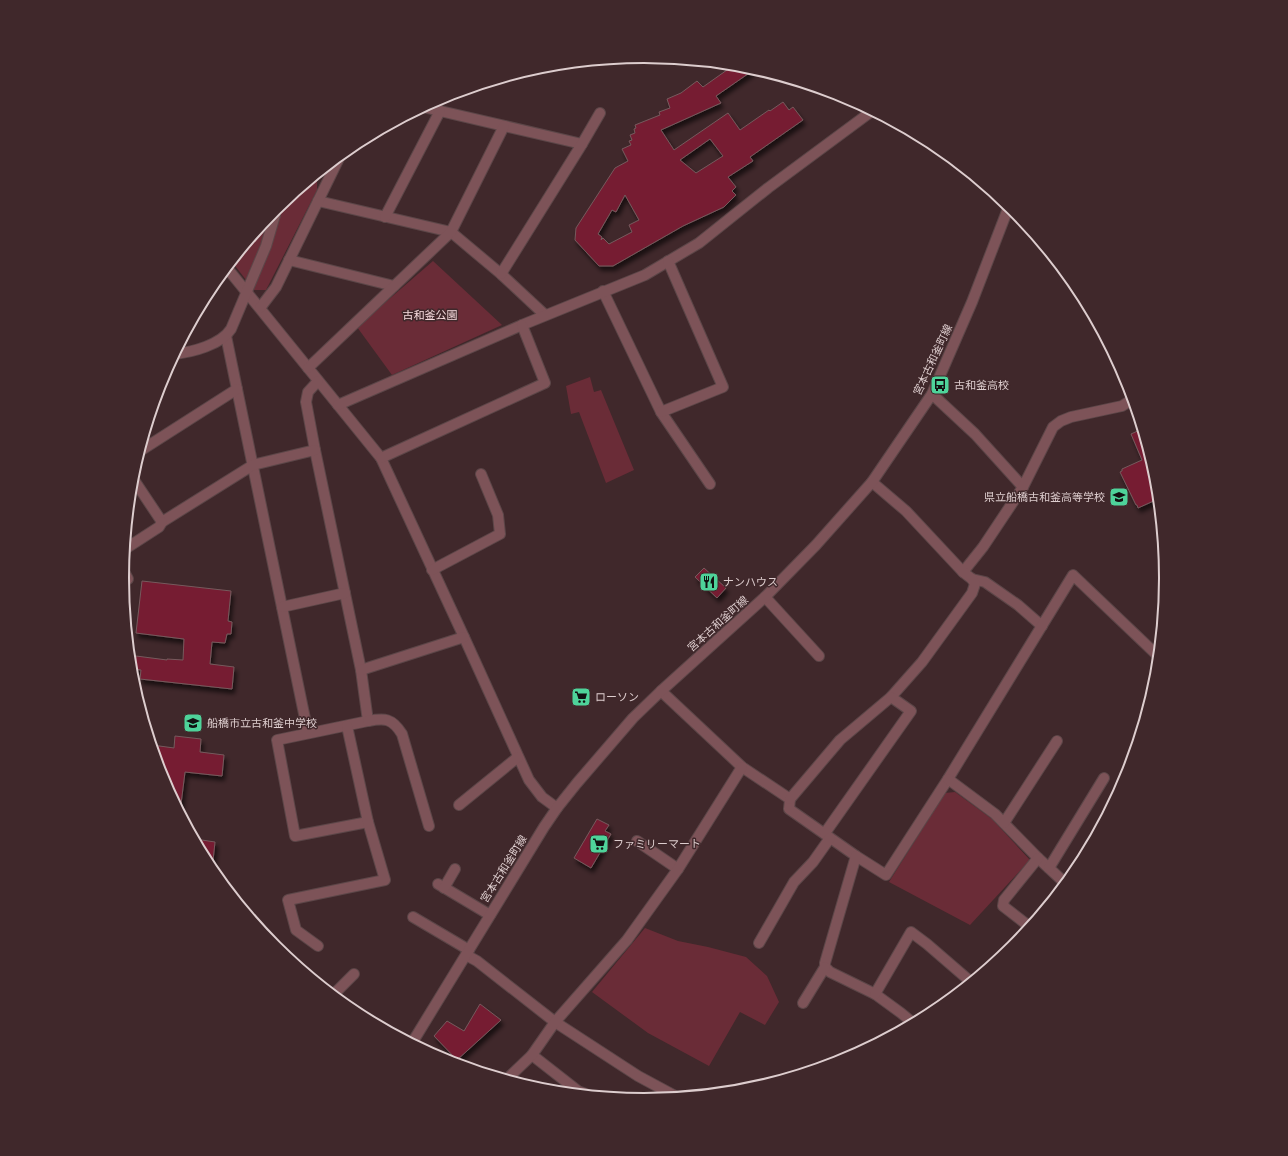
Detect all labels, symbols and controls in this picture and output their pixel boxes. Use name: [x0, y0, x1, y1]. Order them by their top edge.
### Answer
park label: 古和釜公園: [403, 309, 458, 322]
street label: 宮本古和釜町線: [911, 322, 955, 398]
bus stop icon: 古和釜高校: [929, 374, 951, 396]
place label: 古和釜高校: [954, 379, 1009, 392]
school or university icon: 県立船橋古和釜高等学校: [1108, 486, 1130, 508]
place label: 県立船橋古和釜高等学校: [984, 491, 1105, 504]
restaurant icon: ナンハウス: [698, 571, 720, 593]
place label: ナンハウス: [723, 576, 778, 589]
street label: 宮本古和釜町線: [685, 593, 751, 655]
supermarket icon: ローソン: [570, 686, 592, 708]
place label: ローソン: [595, 691, 639, 704]
school or university icon: 船橋市立古和釜中学校: [182, 712, 204, 734]
place label: 船橋市立古和釜中学校: [207, 717, 317, 730]
street label: 宮本古和釜町線: [478, 833, 530, 905]
supermarket icon: ファミリーマート: [588, 833, 610, 855]
place label: ファミリーマート: [613, 838, 701, 851]

